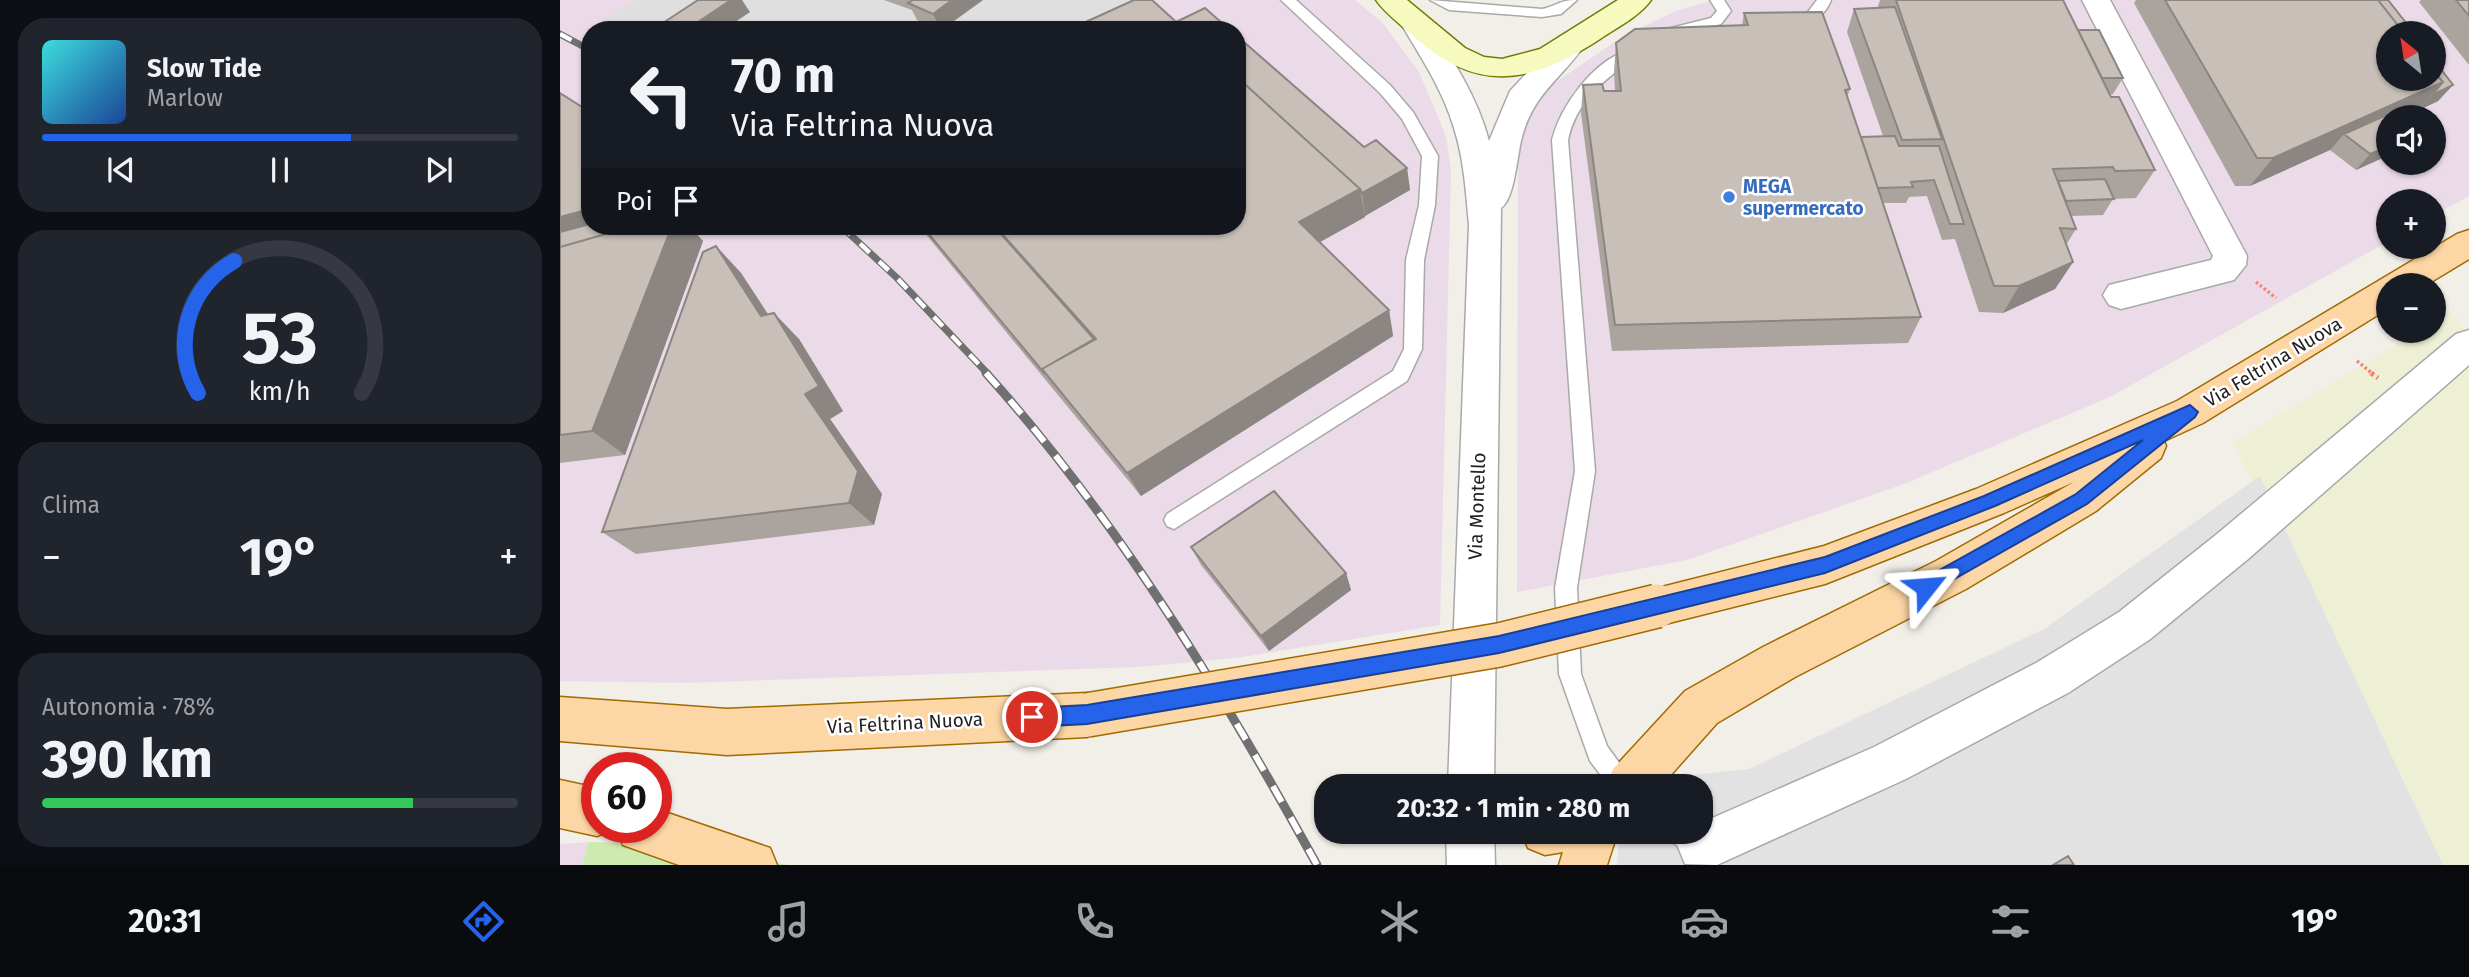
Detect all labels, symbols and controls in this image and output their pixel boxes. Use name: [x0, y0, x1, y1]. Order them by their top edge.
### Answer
north arrow: [2376, 21, 2446, 91]
map controls: [2376, 21, 2446, 343]
text: 70 m: [731, 46, 835, 105]
icon: left: [616, 49, 707, 140]
text: Slow Tide: [147, 53, 262, 84]
text: Marlow: [147, 84, 223, 112]
button: sound: [2376, 105, 2446, 175]
text: Via Feltrina Nuova: [731, 106, 994, 144]
icon: previous: [102, 151, 140, 189]
icon: pause: [261, 151, 299, 189]
icon: next: [420, 151, 458, 189]
place label: MEGA supermercato: [1743, 175, 1864, 220]
icon: arrive: [667, 182, 705, 220]
text: Poi: [616, 186, 653, 217]
marker: MEGA supermercato: [1721, 189, 1737, 205]
button: +: [2376, 189, 2446, 259]
button: −: [2376, 273, 2446, 343]
text: 53: [242, 295, 318, 382]
street label: Via Feltrina Nuova: [2200, 312, 2346, 412]
text: km/h: [249, 376, 311, 406]
street label: Via Montello: [1464, 452, 1490, 560]
text: Clima: [42, 491, 100, 519]
text: 19°: [240, 526, 320, 589]
text: −: [42, 534, 61, 580]
text: +: [499, 534, 518, 580]
position arrow: [1889, 550, 1963, 624]
pin: [1002, 687, 1062, 747]
text: Autonomia · 78%: [42, 693, 215, 721]
icon: arrive: [1013, 698, 1051, 736]
street label: Via Feltrina Nuova: [826, 707, 984, 739]
text: 390 km: [42, 728, 213, 791]
speed limit sign: 60: [581, 752, 672, 843]
text: 20:32 · 1 min · 280 m: [1397, 793, 1630, 824]
icon: directions: [459, 897, 508, 946]
icon: music: [764, 897, 813, 946]
icon: phone: [1070, 897, 1119, 946]
icon: climate: [1375, 897, 1424, 946]
icon: car: [1680, 897, 1729, 946]
icon: filters: [1986, 897, 2035, 946]
text: 20:31: [128, 902, 202, 940]
text: 19°: [2291, 902, 2341, 940]

